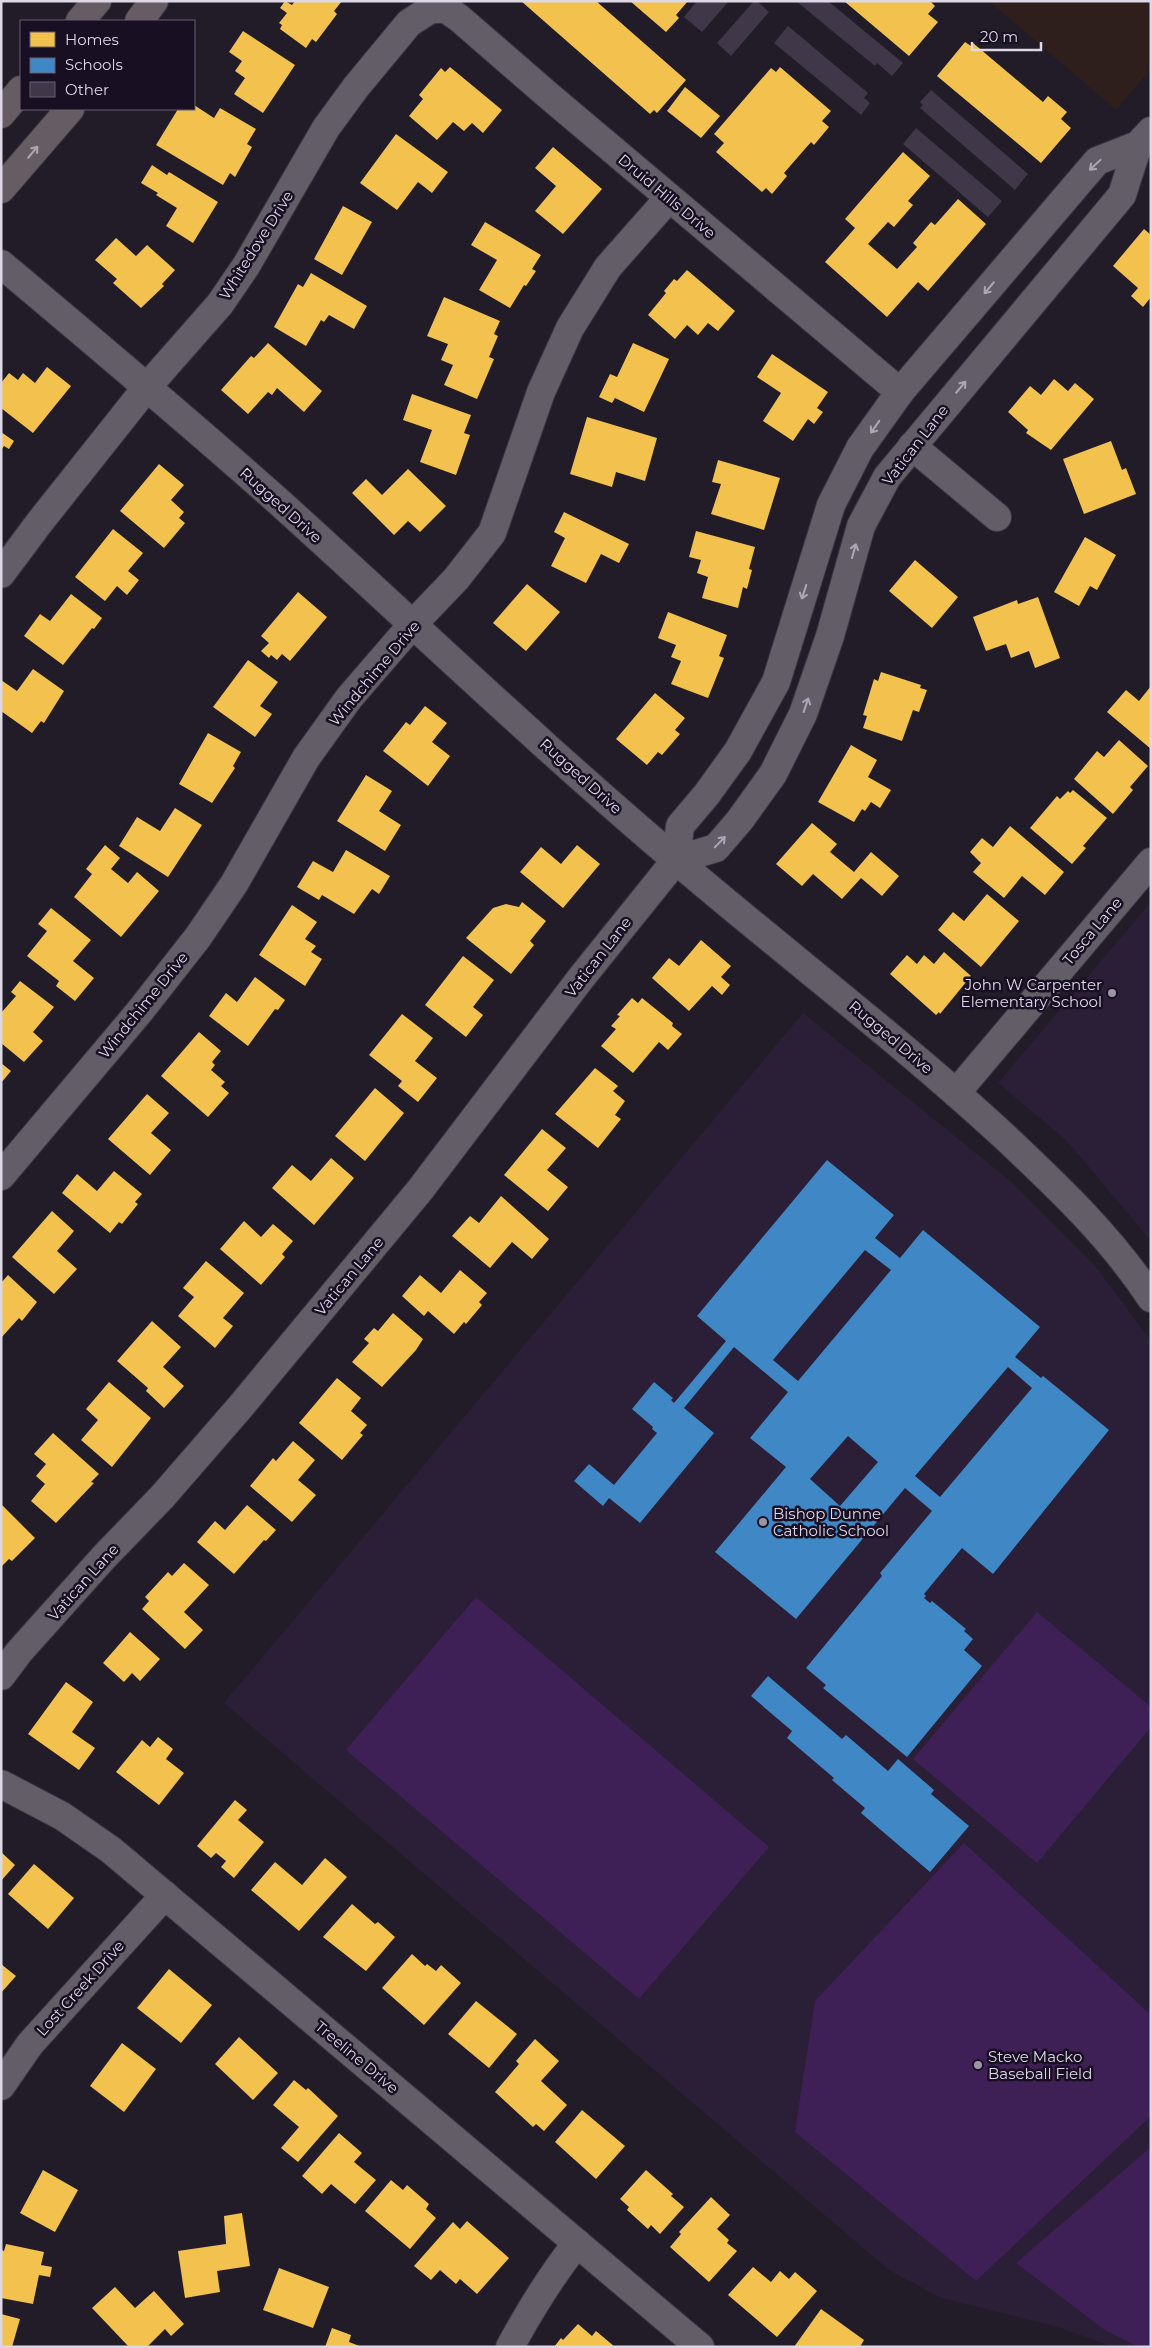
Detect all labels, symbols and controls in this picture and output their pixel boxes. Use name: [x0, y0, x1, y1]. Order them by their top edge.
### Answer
legend: [20, 20, 195, 110]
scale bar: [972, 20, 1041, 52]
text: 20 m: [980, 27, 1018, 46]
text: Homes: [65, 30, 119, 49]
text: Schools: [65, 55, 123, 74]
text: Other: [65, 80, 109, 99]
one-way arrow: [27, 146, 38, 159]
street label: Druid Hills Drive: [614, 150, 720, 242]
one-way arrow: [1088, 160, 1101, 171]
street label: Whitedove Drive: [215, 187, 297, 303]
one-way arrow: [983, 281, 994, 294]
one-way arrow: [956, 381, 967, 394]
street label: Vatican Lane: [878, 401, 952, 489]
one-way arrow: [870, 420, 880, 434]
street label: Rugged Drive: [236, 463, 326, 547]
one-way arrow: [850, 543, 860, 559]
one-way arrow: [798, 583, 808, 599]
street label: Windchime Drive: [324, 617, 424, 729]
one-way arrow: [802, 698, 811, 714]
street label: Rugged Drive: [536, 734, 626, 818]
one-way arrow: [714, 836, 726, 848]
street label: Tosca Lane: [1058, 893, 1126, 969]
street label: Vatican Lane: [561, 913, 635, 1001]
street label: Windchime Drive: [94, 948, 192, 1062]
place label: John W Carpenter Elementary School: [961, 975, 1102, 1011]
marker: John W Carpenter Elementary School: [1106, 987, 1118, 999]
street label: Rugged Drive: [845, 996, 937, 1078]
street label: Vatican Lane: [311, 1233, 387, 1319]
place label: Bishop Dunne Catholic School: [773, 1504, 889, 1540]
marker: Bishop Dunne Catholic School: [757, 1516, 769, 1528]
street label: Vatican Lane: [44, 1540, 122, 1624]
street label: Lost Creek Drive: [32, 1936, 128, 2040]
street label: Treeline Drive: [312, 2017, 402, 2097]
place label: Steve Macko Baseball Field: [988, 2047, 1092, 2083]
marker: Steve Macko Baseball Field: [972, 2059, 984, 2071]

